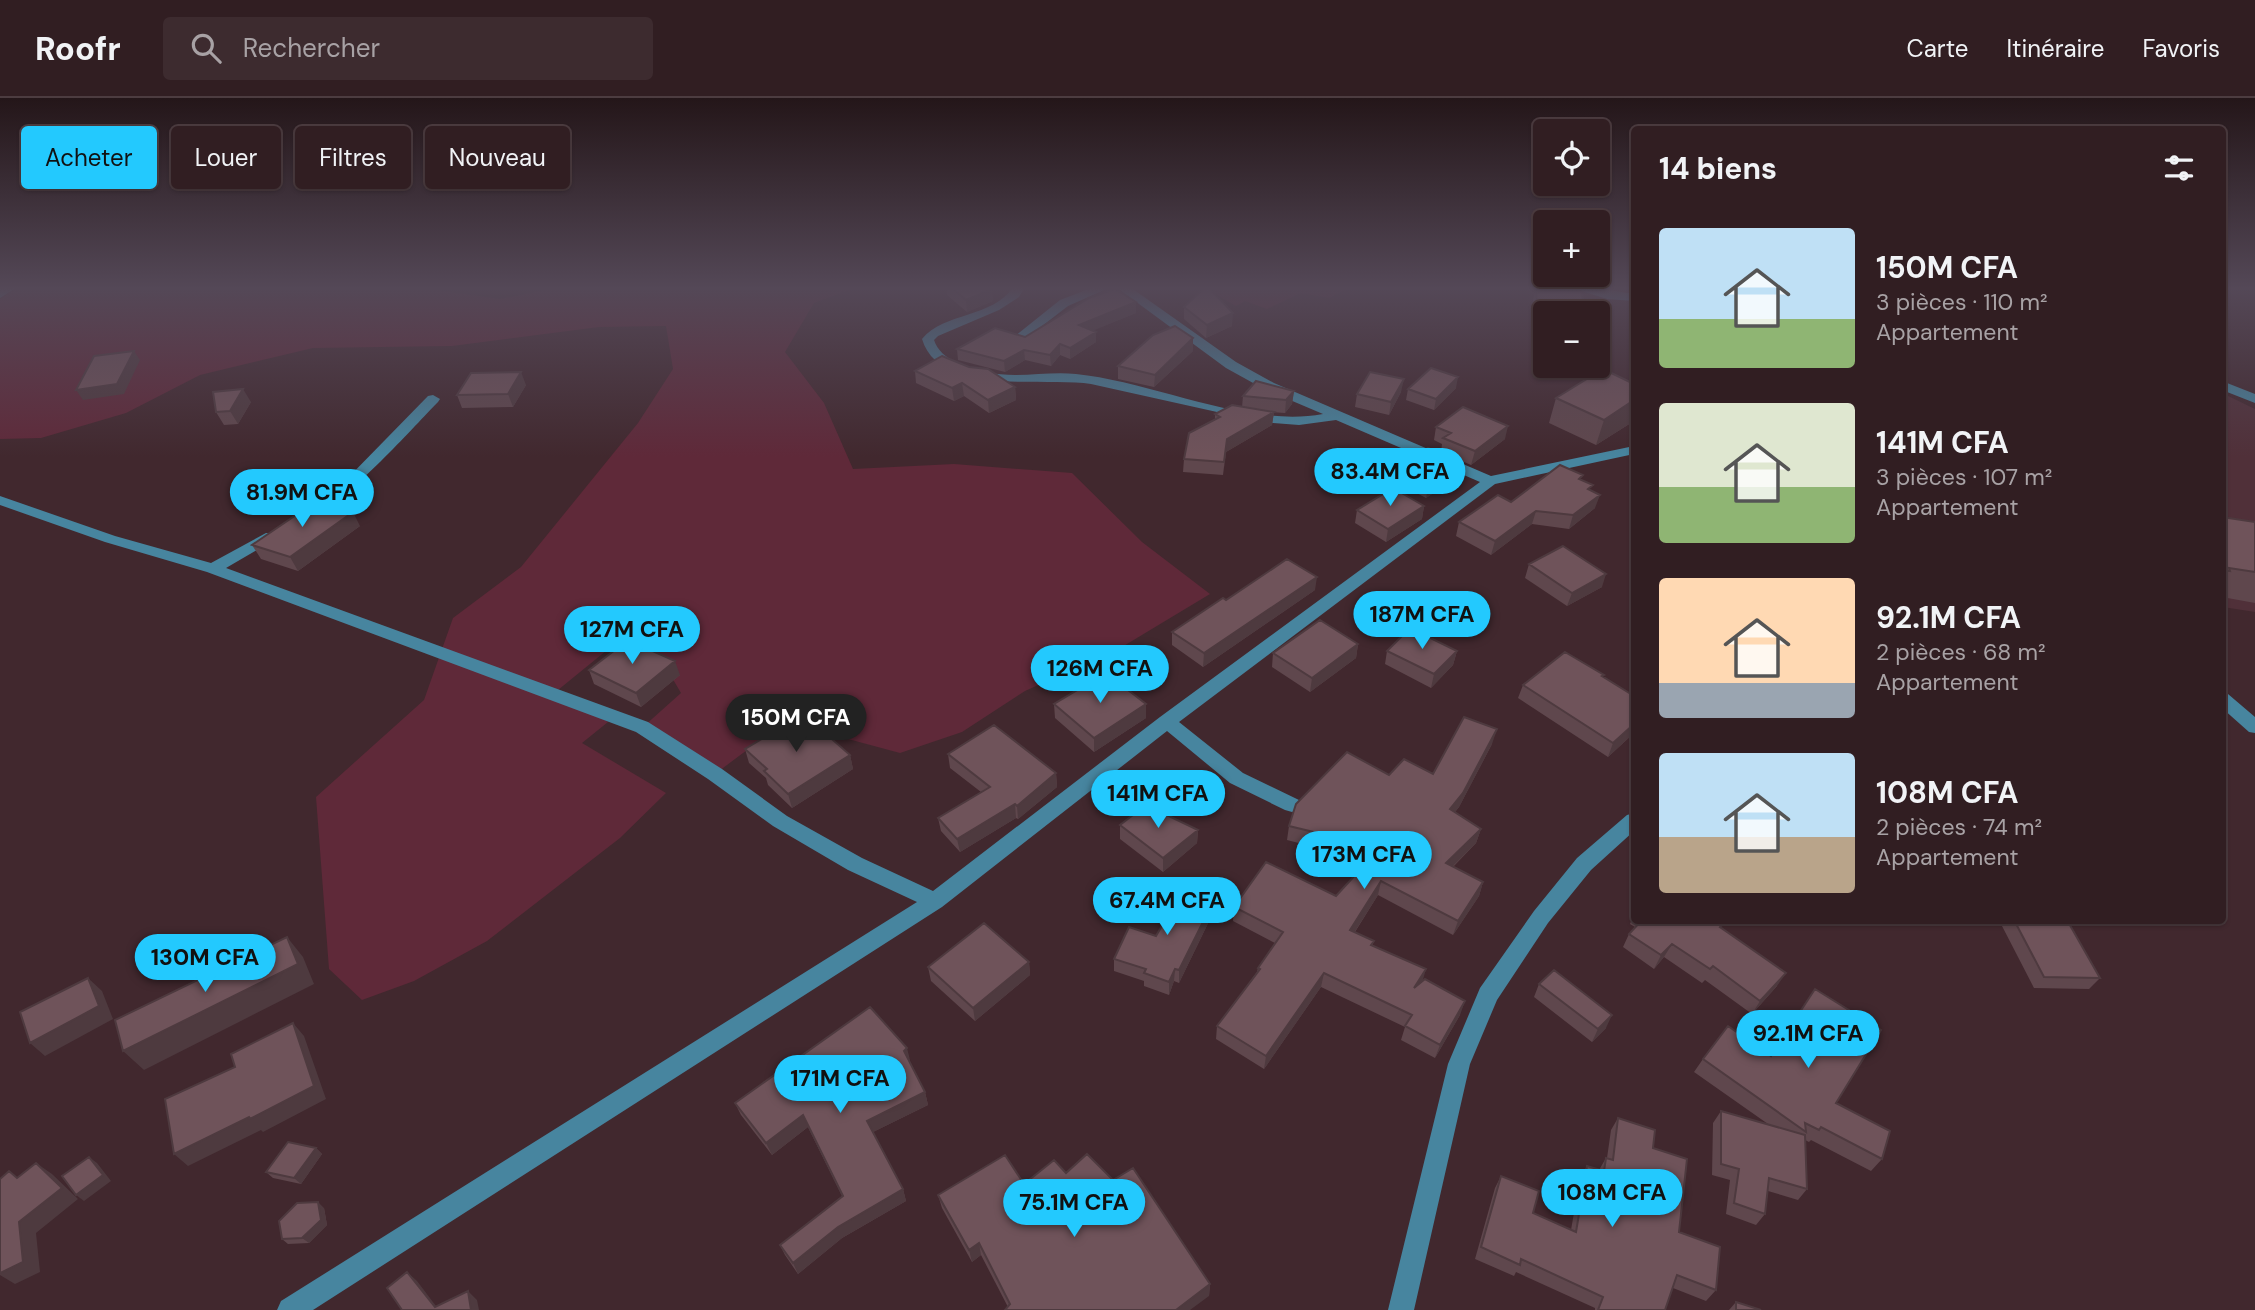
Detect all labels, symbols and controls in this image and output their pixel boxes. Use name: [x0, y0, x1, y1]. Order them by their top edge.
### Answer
search box: [163, 17, 653, 80]
text: Roofr: [35, 27, 121, 70]
icon: search: [187, 29, 225, 67]
text: Rechercher: [243, 31, 380, 65]
text: Carte: [1907, 33, 1968, 64]
text: Itinéraire: [2006, 33, 2104, 64]
text: Favoris: [2142, 33, 2220, 64]
map controls: [1533, 119, 1610, 378]
button: locate: [1533, 119, 1610, 196]
chip: Acheter: [21, 126, 157, 189]
chip: Louer: [171, 126, 281, 189]
chip: Filtres: [295, 126, 411, 189]
chip: Nouveau: [425, 126, 570, 189]
text: 14 biens: [1659, 149, 1777, 188]
icon: filters: [2160, 149, 2198, 187]
button: +: [1533, 210, 1610, 287]
text: 150M CFA: [1876, 248, 2018, 287]
icon: home: [1715, 256, 1799, 340]
text: 3 pièces · 110 m²: [1876, 287, 2048, 317]
button: −: [1533, 301, 1610, 378]
text: Appartement: [1876, 317, 2019, 347]
text: 141M CFA: [1876, 423, 2009, 462]
icon: home: [1715, 431, 1799, 515]
pin: 83.4M CFA: [1310, 448, 1470, 508]
text: 83.4M CFA: [1330, 456, 1450, 486]
text: 3 pièces · 107 m²: [1876, 462, 2052, 492]
pin: 81.9M CFA: [222, 470, 382, 529]
text: 81.9M CFA: [246, 477, 358, 507]
text: Appartement: [1876, 492, 2019, 522]
pin: 187M CFA: [1350, 592, 1494, 651]
text: 92.1M CFA: [1876, 598, 2021, 637]
text: 187M CFA: [1369, 599, 1475, 629]
pin: 127M CFA: [560, 606, 704, 666]
icon: home: [1715, 606, 1799, 690]
text: 127M CFA: [580, 614, 684, 644]
text: 2 pièces · 68 m²: [1876, 637, 2046, 667]
pin: 126M CFA: [1028, 646, 1172, 705]
text: 126M CFA: [1047, 653, 1153, 683]
text: Appartement: [1876, 667, 2019, 697]
pin: 150M CFA: [724, 694, 868, 754]
text: 150M CFA: [742, 702, 850, 732]
pin: 141M CFA: [1086, 770, 1230, 830]
text: 108M CFA: [1876, 773, 2018, 812]
text: 141M CFA: [1107, 778, 1209, 808]
icon: home: [1715, 781, 1799, 865]
text: 2 pièces · 74 m²: [1876, 812, 2042, 842]
pin: 173M CFA: [1292, 832, 1436, 891]
text: 173M CFA: [1312, 839, 1416, 869]
text: Appartement: [1876, 842, 2019, 872]
pin: 67.4M CFA: [1087, 878, 1247, 937]
text: 67.4M CFA: [1109, 885, 1225, 915]
pin: 130M CFA: [133, 934, 277, 994]
text: 130M CFA: [151, 942, 259, 972]
pin: 92.1M CFA: [1728, 1010, 1888, 1070]
text: 92.1M CFA: [1752, 1018, 1864, 1048]
pin: 171M CFA: [768, 1056, 912, 1115]
text: 171M CFA: [790, 1063, 890, 1093]
pin: 108M CFA: [1540, 1170, 1684, 1229]
text: 108M CFA: [1557, 1177, 1667, 1207]
pin: 75.1M CFA: [994, 1180, 1154, 1239]
text: 75.1M CFA: [1019, 1187, 1129, 1217]

